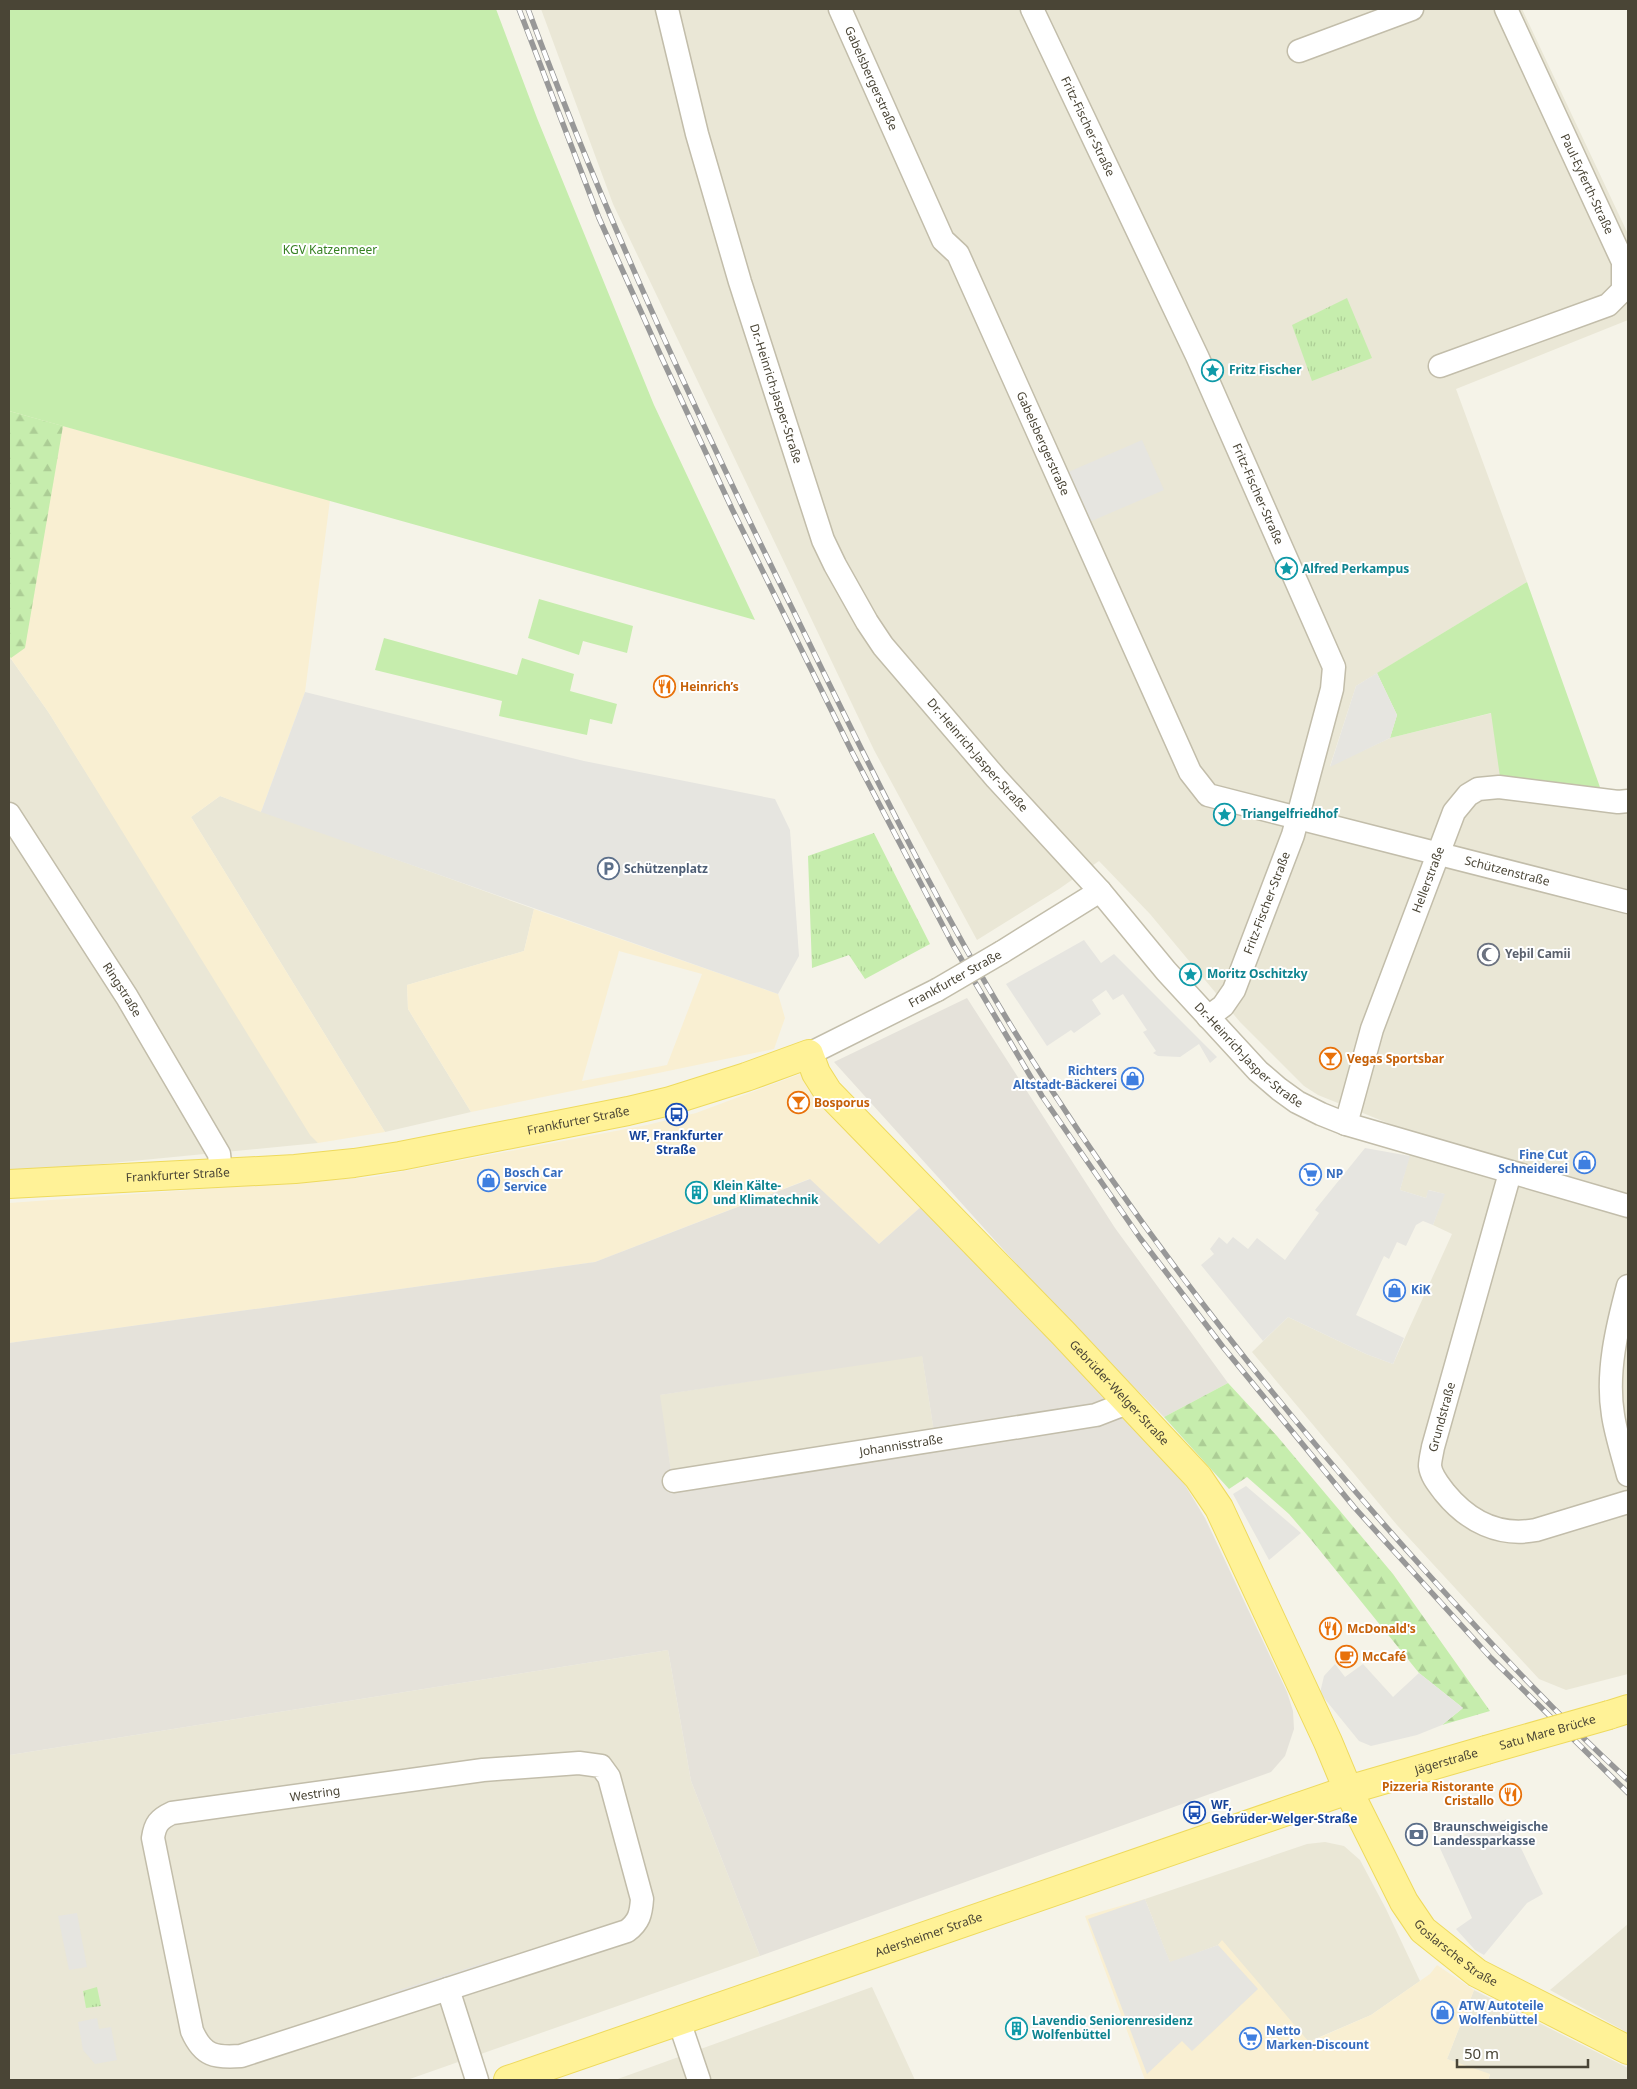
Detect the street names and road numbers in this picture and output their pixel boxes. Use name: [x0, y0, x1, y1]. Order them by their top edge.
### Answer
street label: Gabelsbergerstraße: [841, 23, 902, 133]
street label: Fritz-Fischer-Straße: [1057, 73, 1119, 179]
street label: Paul-Eyferth-Straße: [1557, 131, 1618, 237]
street label: Dr.-Heinrich-Jasper-Straße: [746, 322, 807, 466]
street label: Gabelsbergerstraße: [1013, 388, 1074, 498]
street label: Fritz-Fischer-Straße: [1229, 441, 1288, 547]
street label: Dr.-Heinrich-Jasper-Straße: [923, 694, 1032, 816]
street label: Hellerstraße: [1408, 844, 1448, 915]
street label: Fritz-Fischer-Straße: [1239, 849, 1294, 957]
street label: Schützenstraße: [1463, 852, 1552, 890]
street label: Frankfurter Straße: [905, 946, 1005, 1011]
street label: Ringstraße: [99, 959, 146, 1020]
street label: Dr.-Heinrich-Jasper-Straße: [1191, 998, 1306, 1112]
street label: Frankfurter Straße: [526, 1102, 631, 1139]
street label: Frankfurter Straße: [125, 1163, 230, 1186]
street label: Gebrüder-Welger-Straße: [1066, 1336, 1173, 1449]
street label: Grundstraße: [1424, 1380, 1459, 1454]
street label: Johannisstraße: [857, 1430, 944, 1460]
street label: Satu Mare Brücke: [1497, 1710, 1598, 1754]
street label: Jägerstraße: [1412, 1744, 1480, 1779]
street label: Westring: [289, 1782, 341, 1805]
street label: Adersheimer Straße: [872, 1908, 985, 1961]
street label: Goslarsche Straße: [1410, 1916, 1501, 1990]

